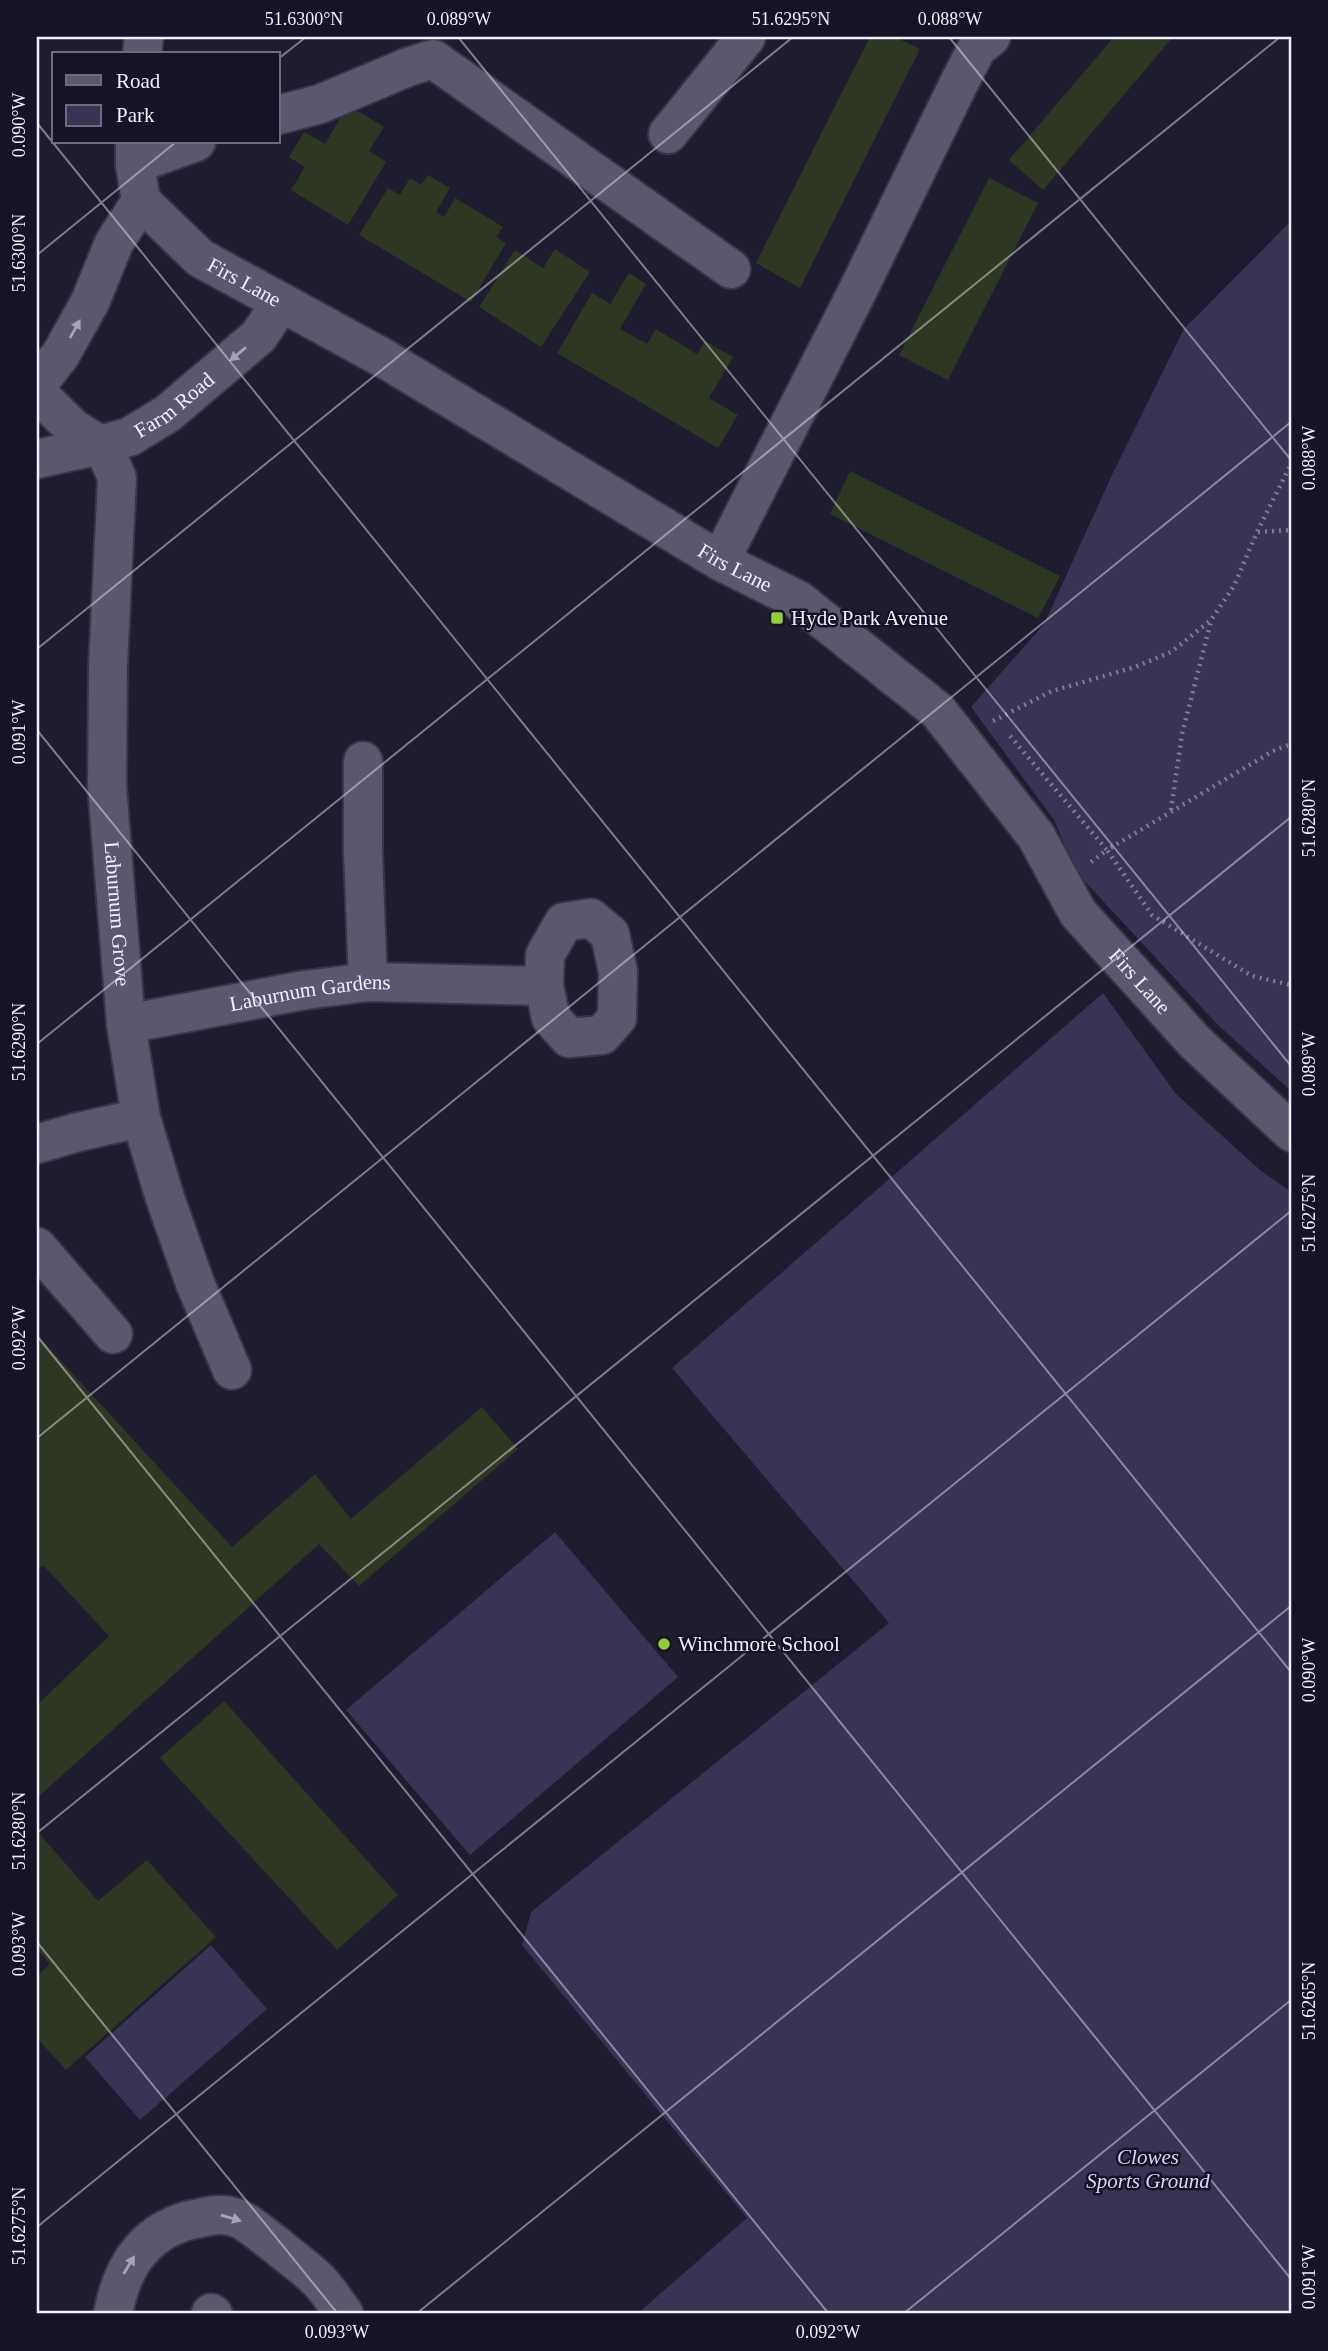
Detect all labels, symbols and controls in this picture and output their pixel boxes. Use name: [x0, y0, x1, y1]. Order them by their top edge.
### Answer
text: 51.6300°N: [265, 9, 343, 29]
text: 0.089°W: [427, 9, 491, 29]
text: 51.6295°N: [752, 9, 830, 29]
text: 0.088°W: [918, 9, 982, 29]
legend: [52, 52, 280, 144]
text: Road: [116, 69, 161, 93]
text: 0.090°W: [9, 93, 29, 157]
text: Park: [116, 103, 155, 127]
text: 51.6300°N: [9, 214, 29, 292]
street label: Firs Lane: [203, 253, 285, 312]
one-way arrow: [69, 319, 81, 338]
one-way arrow: [229, 346, 246, 361]
street label: Farm Road: [130, 367, 219, 443]
text: 0.088°W: [1299, 426, 1319, 490]
street label: Firs Lane: [694, 539, 776, 597]
place label: Hyde Park Avenue: [791, 606, 948, 630]
marker: Hyde Park Avenue: [769, 610, 785, 626]
text: 0.091°W: [9, 700, 29, 764]
text: 51.6280°N: [1299, 779, 1319, 857]
street label: Laburnum Grove: [99, 841, 135, 987]
street label: Firs Lane: [1104, 944, 1176, 1019]
street label: Laburnum Gardens: [228, 970, 391, 1016]
text: 51.6290°N: [9, 1003, 29, 1081]
text: 0.089°W: [1299, 1032, 1319, 1096]
text: 51.6275°N: [1299, 1174, 1319, 1252]
text: 0.092°W: [9, 1306, 29, 1370]
place label: Winchmore School: [678, 1632, 840, 1656]
marker: Winchmore School: [656, 1636, 672, 1652]
text: 0.090°W: [1299, 1638, 1319, 1702]
text: 51.6280°N: [9, 1792, 29, 1870]
text: 0.093°W: [9, 1912, 29, 1976]
text: 51.6265°N: [1299, 1962, 1319, 2040]
park label: Clowes Sports Ground: [1086, 2145, 1210, 2193]
text: 51.6275°N: [9, 2187, 29, 2265]
one-way arrow: [220, 2213, 241, 2223]
text: 0.091°W: [1299, 2245, 1319, 2309]
one-way arrow: [123, 2256, 135, 2275]
text: 0.093°W: [305, 2322, 369, 2342]
text: 0.092°W: [796, 2322, 860, 2342]

